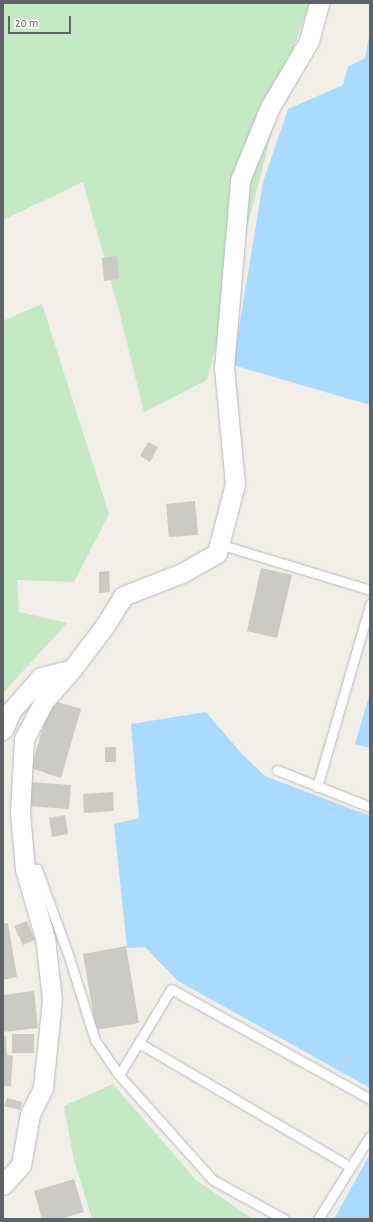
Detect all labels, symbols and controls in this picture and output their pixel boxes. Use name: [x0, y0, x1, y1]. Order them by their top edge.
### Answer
scale bar: [10, 8, 73, 34]
text: 20 m: [15, 17, 38, 29]

